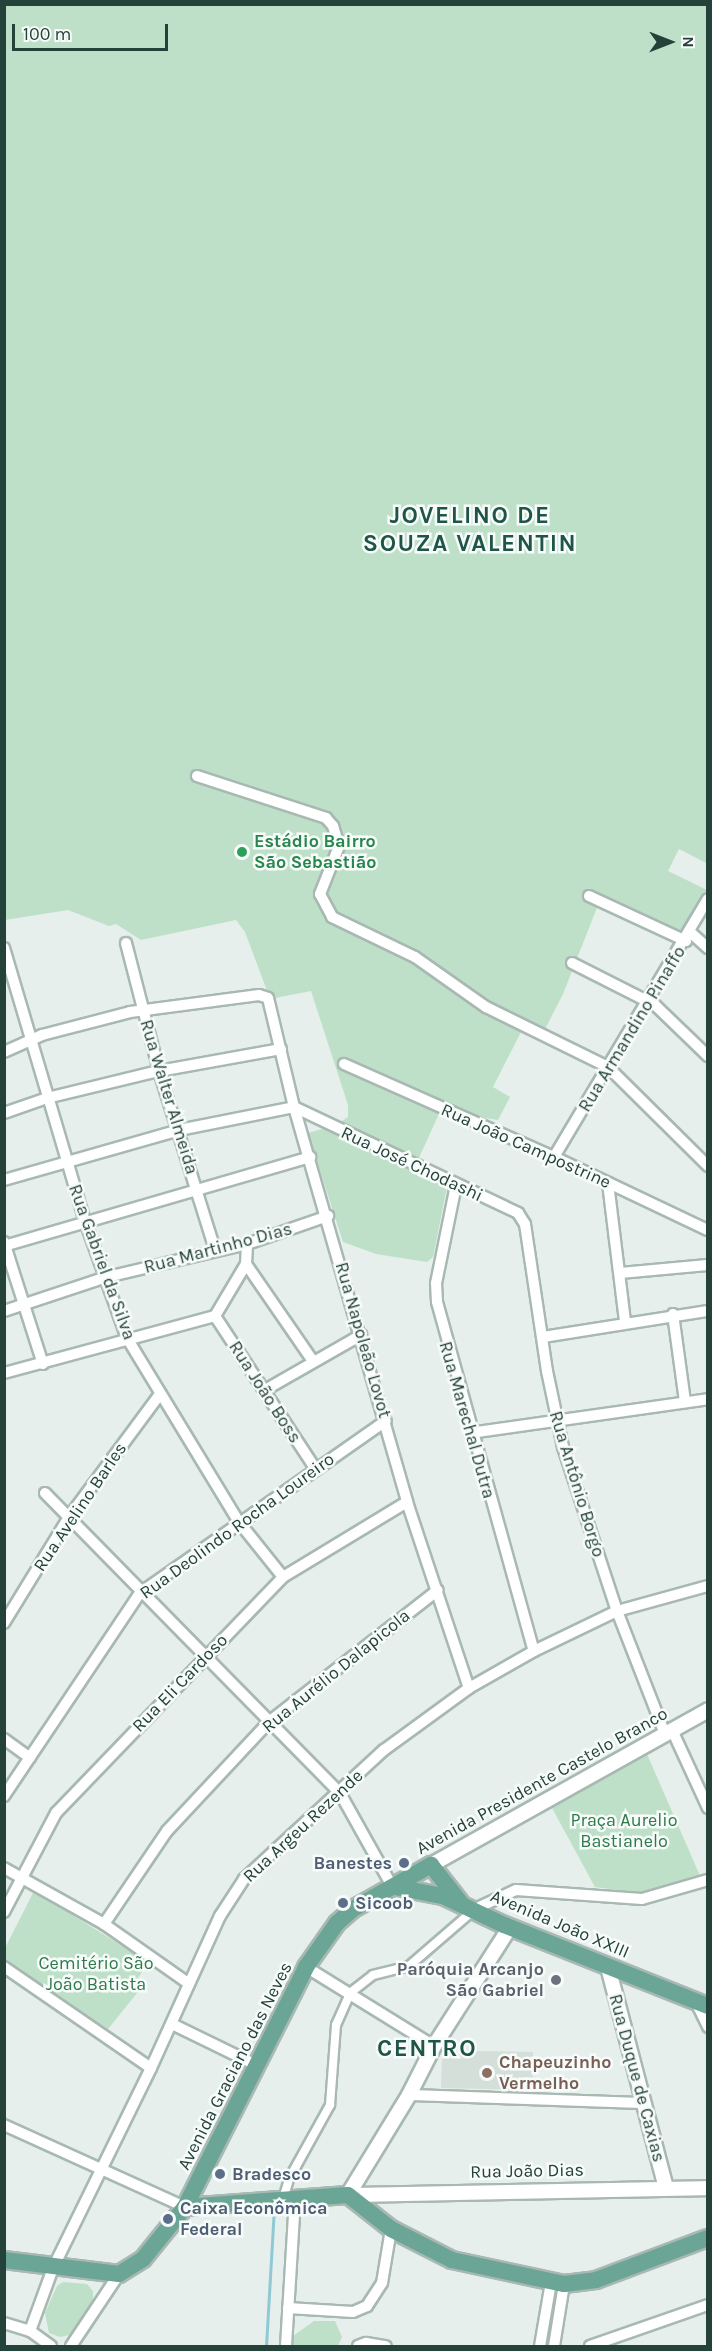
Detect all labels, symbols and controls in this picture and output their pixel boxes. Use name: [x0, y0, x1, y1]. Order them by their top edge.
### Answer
scale bar: [15, 12, 171, 50]
north arrow: [640, 12, 700, 72]
text: 100 m: [23, 23, 71, 45]
text: N: [679, 36, 698, 48]
district label: JOVELINO DE SOUZA VALENTIN: [363, 502, 577, 558]
place label: Estádio Bairro São Sebastião: [254, 831, 377, 874]
marker: Estádio Bairro São Sebastião: [235, 845, 249, 859]
street label: Rua Armandino Pinaffo: [574, 942, 690, 1116]
street label: Rua Walter Almeida: [135, 1017, 203, 1177]
street label: Rua João Campostrine: [438, 1099, 614, 1193]
street label: Rua José Chodashi: [338, 1122, 486, 1206]
street label: Rua Gabriel da Silva: [64, 1181, 140, 1343]
street label: Rua Martinho Dias: [142, 1218, 294, 1278]
street label: Rua Napoleão Lovot: [330, 1260, 396, 1420]
street label: Rua João Boss: [224, 1337, 306, 1447]
street label: Rua Marechal Dutra: [434, 1339, 500, 1501]
street label: Rua Antônio Borgo: [545, 1408, 609, 1560]
street label: Rua Avelino Barles: [29, 1438, 131, 1576]
street label: Rua Deolindo Rocha Loureiro: [136, 1448, 338, 1604]
street label: Rua Aurélio Dalapicola: [258, 1605, 414, 1737]
street label: Rua Eli Cardoso: [128, 1629, 232, 1737]
street label: Avenida Presidente Castelo Branco: [413, 1703, 671, 1859]
street label: Rua Argeu Rezende: [239, 1765, 367, 1887]
park label: Praça Aurelio Bastianelo: [570, 1810, 678, 1852]
place label: Banestes: [313, 1852, 392, 1874]
marker: Banestes: [397, 1856, 411, 1870]
street label: Avenida João XXIII: [487, 1885, 633, 1963]
place label: Sicoob: [355, 1892, 413, 1914]
marker: Sicoob: [336, 1896, 350, 1910]
park label: Cemitério São João Batista: [38, 1953, 154, 1996]
street label: Avenida Graciano das Neves: [173, 1958, 297, 2174]
place label: Paróquia Arcanjo São Gabriel: [397, 1959, 544, 2002]
marker: Paróquia Arcanjo São Gabriel: [549, 1973, 563, 1987]
street label: Rua Duque de Caxias: [604, 1992, 670, 2164]
district label: CENTRO: [377, 2035, 477, 2063]
place label: Chapeuzinho Vermelho: [499, 2052, 611, 2094]
marker: Chapeuzinho Vermelho: [480, 2066, 494, 2080]
street label: Rua João Dias: [470, 2159, 584, 2183]
place label: Bradesco: [232, 2163, 311, 2185]
marker: Bradesco: [213, 2167, 227, 2181]
place label: Caixa Econômica Federal: [180, 2198, 328, 2240]
marker: Caixa Econômica Federal: [161, 2212, 175, 2226]

